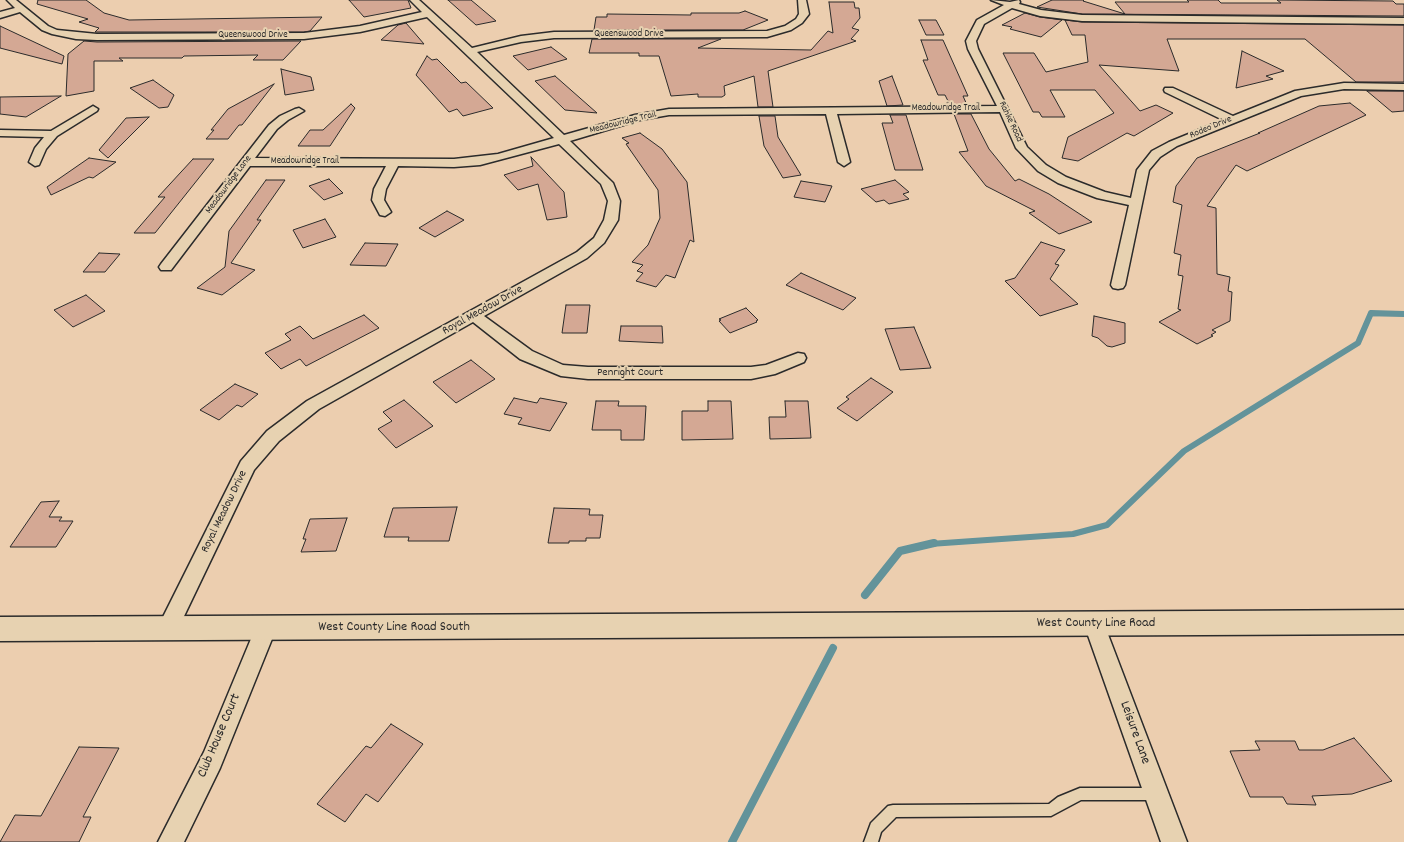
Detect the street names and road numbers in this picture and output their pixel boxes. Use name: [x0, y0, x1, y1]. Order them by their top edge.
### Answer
street label: Queenswood Drive: [594, 29, 664, 41]
street label: Queenswood Drive: [218, 30, 288, 42]
street label: Rahke Road: [995, 100, 1025, 144]
street label: Meadowridge Trail: [912, 103, 980, 115]
street label: Meadowridge Trail: [588, 109, 658, 137]
street label: Rodeo Drive: [1188, 114, 1234, 142]
street label: Meadowridge Lane: [203, 154, 255, 216]
street label: Meadowridge Trail: [271, 156, 339, 168]
street label: Royal Meadow Drive: [440, 283, 526, 339]
street label: Penright Court: [597, 366, 663, 380]
street label: Royal Meadow Drive: [199, 468, 251, 556]
street label: West County Line Road: [1037, 616, 1155, 632]
street label: West County Line Road South: [318, 620, 470, 636]
street label: Club House Court: [195, 691, 245, 781]
street label: Leisure Lane: [1115, 699, 1153, 767]

